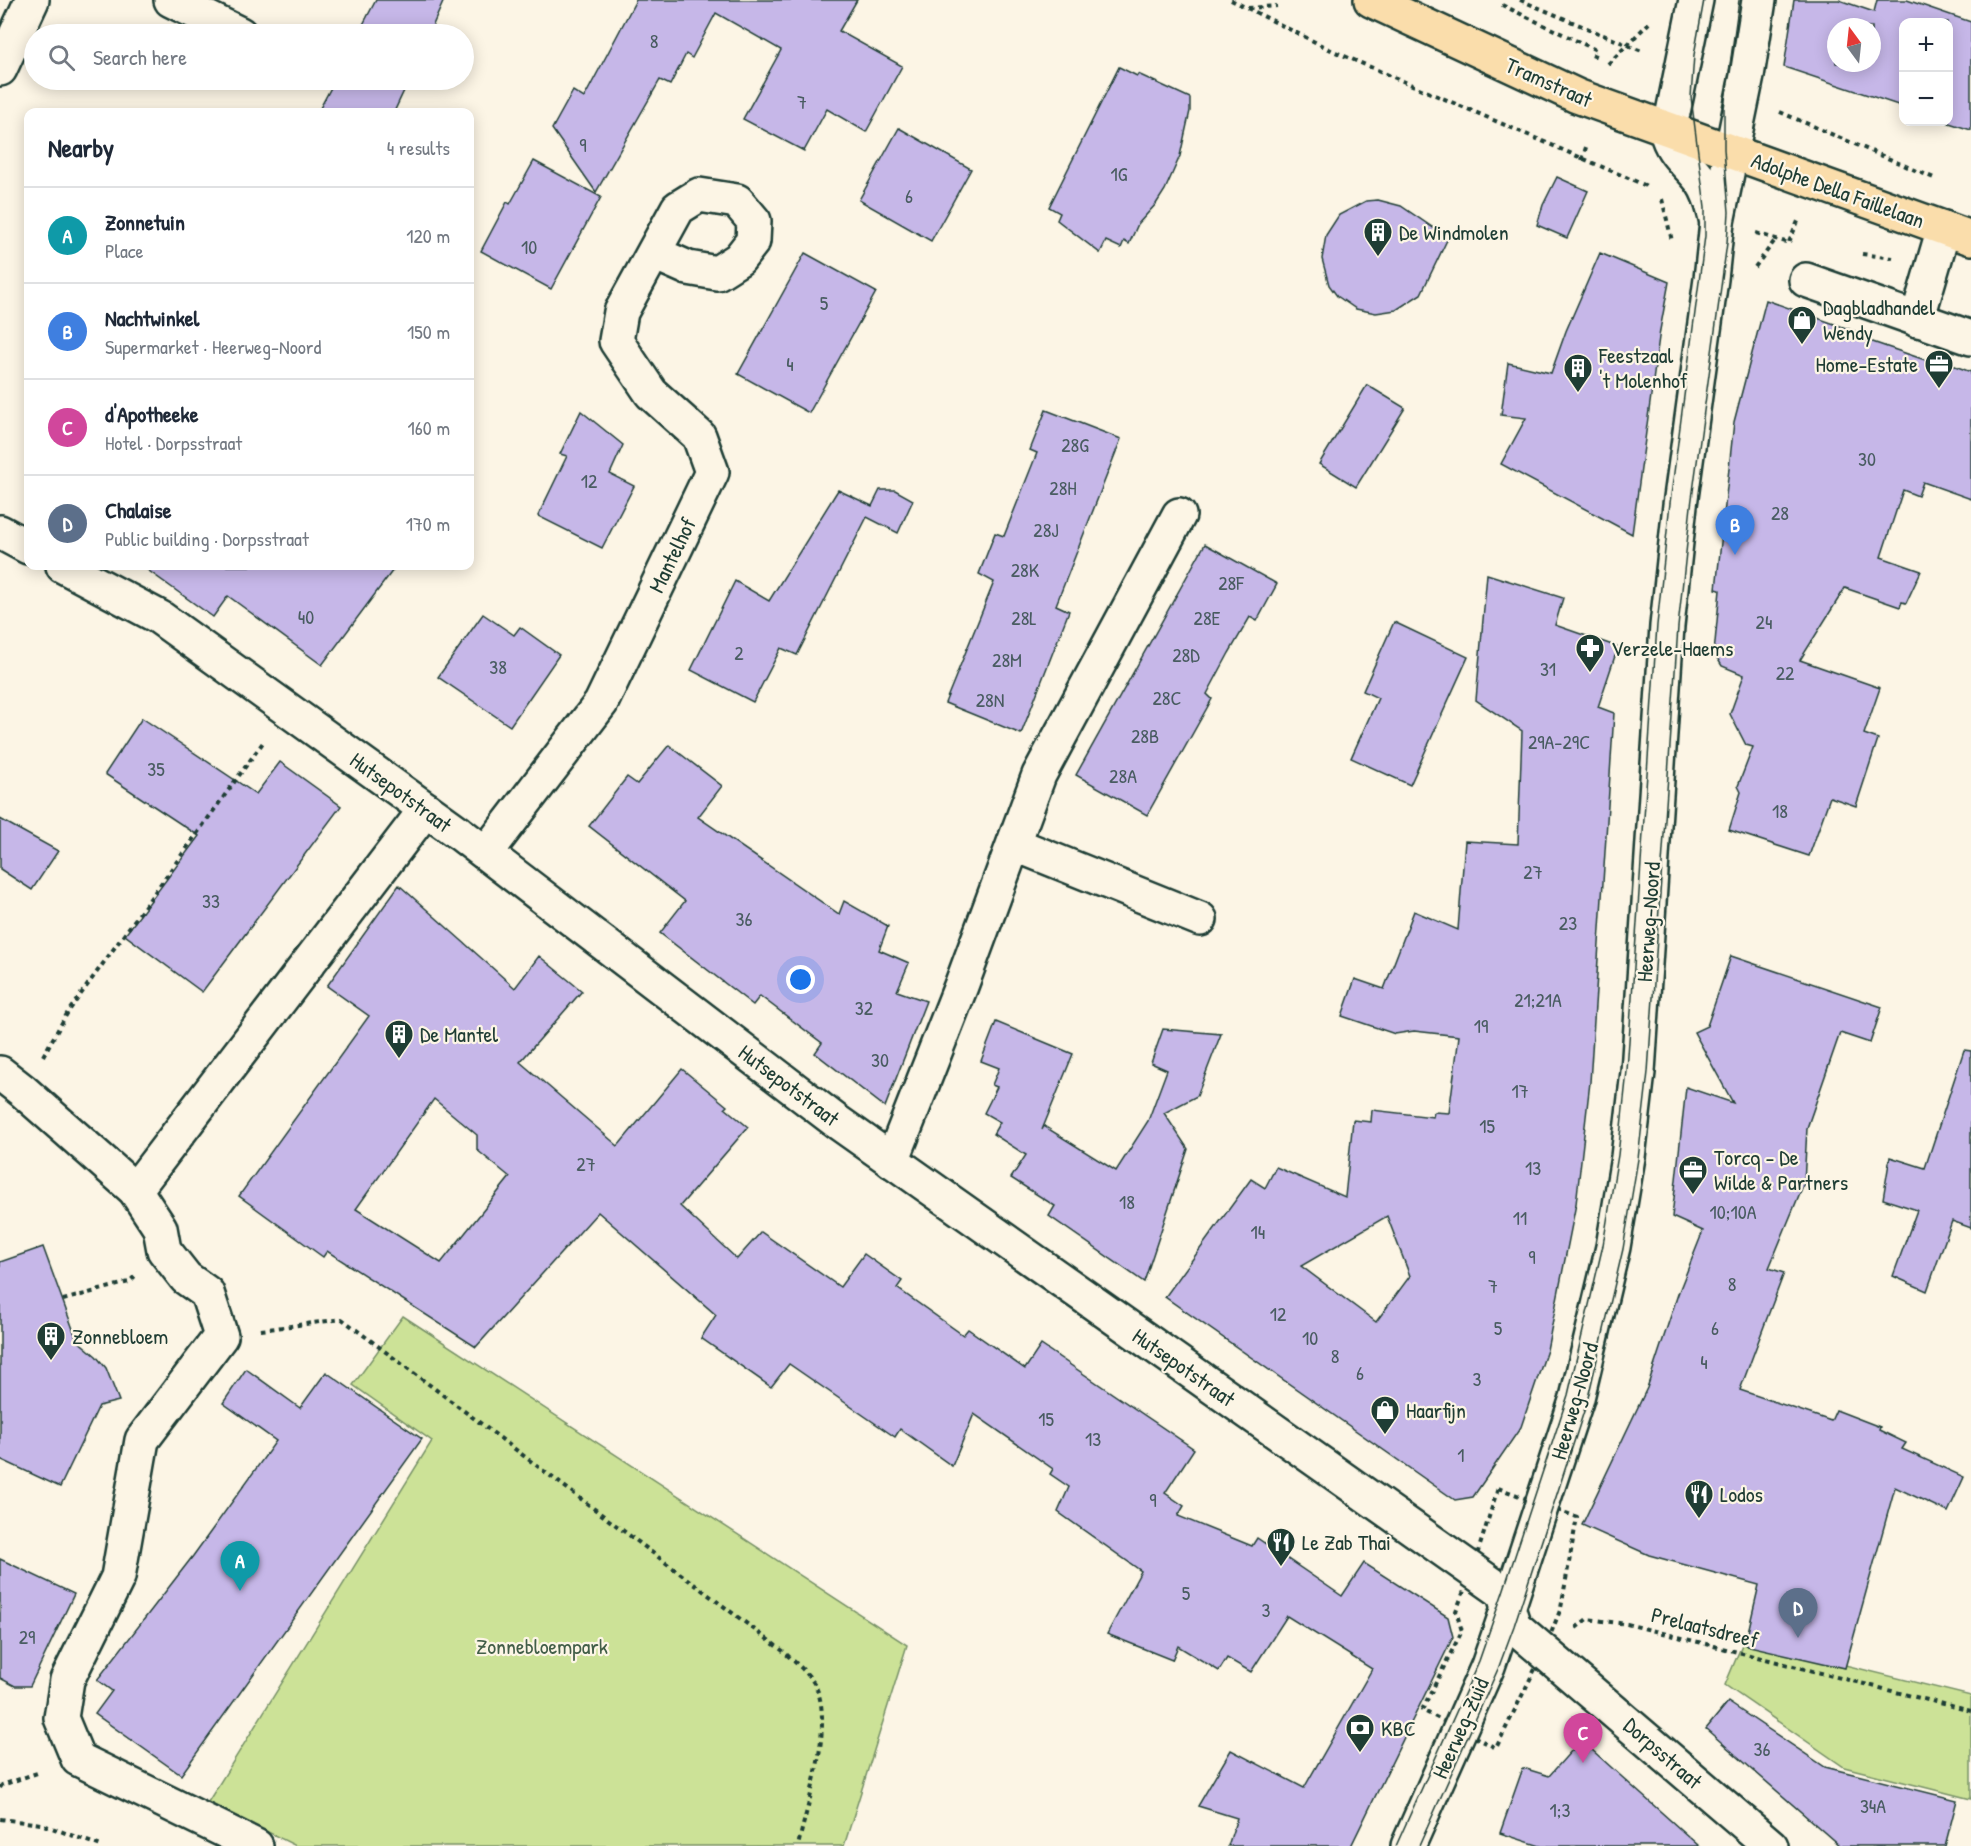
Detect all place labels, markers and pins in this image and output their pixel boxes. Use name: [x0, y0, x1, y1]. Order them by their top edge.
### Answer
building icon: De Windmolen: [1362, 216, 1394, 258]
place label: De Windmolen: [1399, 217, 1509, 247]
place label: Dagbladhandel Wendy: [1823, 292, 1935, 347]
shop icon: Dagbladhandel Wendy: [1786, 304, 1818, 346]
place label: Feestzaal 't Molenhof: [1598, 340, 1688, 395]
office icon: Home-Estate: [1923, 348, 1955, 390]
place label: Home-Estate: [1816, 349, 1918, 379]
building icon: Feestzaal 't Molenhof: [1562, 352, 1594, 394]
pin: B: [1716, 506, 1754, 555]
pharmacy icon: Verzele-Haems: [1574, 632, 1606, 674]
place label: Verzele-Haems: [1611, 633, 1733, 663]
building icon: De Mantel: [383, 1018, 415, 1060]
place label: De Mantel: [420, 1019, 498, 1049]
place label: Torcq - De Wilde & Partners: [1714, 1142, 1848, 1197]
office icon: Torcq - De Wilde & Partners: [1677, 1154, 1709, 1196]
building icon: Zonnebloem: [35, 1320, 67, 1362]
place label: Zonnebloem: [72, 1321, 168, 1351]
shop icon: Haarfijn: [1369, 1394, 1401, 1436]
place label: Haarfijn: [1406, 1395, 1466, 1425]
restaurant icon: Lodos: [1683, 1478, 1715, 1520]
place label: Lodos: [1720, 1479, 1763, 1509]
restaurant icon: Le Zab Thai: [1265, 1526, 1297, 1568]
place label: Le Zab Thai: [1302, 1527, 1391, 1557]
pin: A: [220, 1542, 260, 1591]
pin: D: [1778, 1588, 1818, 1638]
bank icon: KBC: [1344, 1712, 1376, 1754]
place label: KBC: [1381, 1713, 1416, 1743]
pin: C: [1564, 1714, 1602, 1763]

